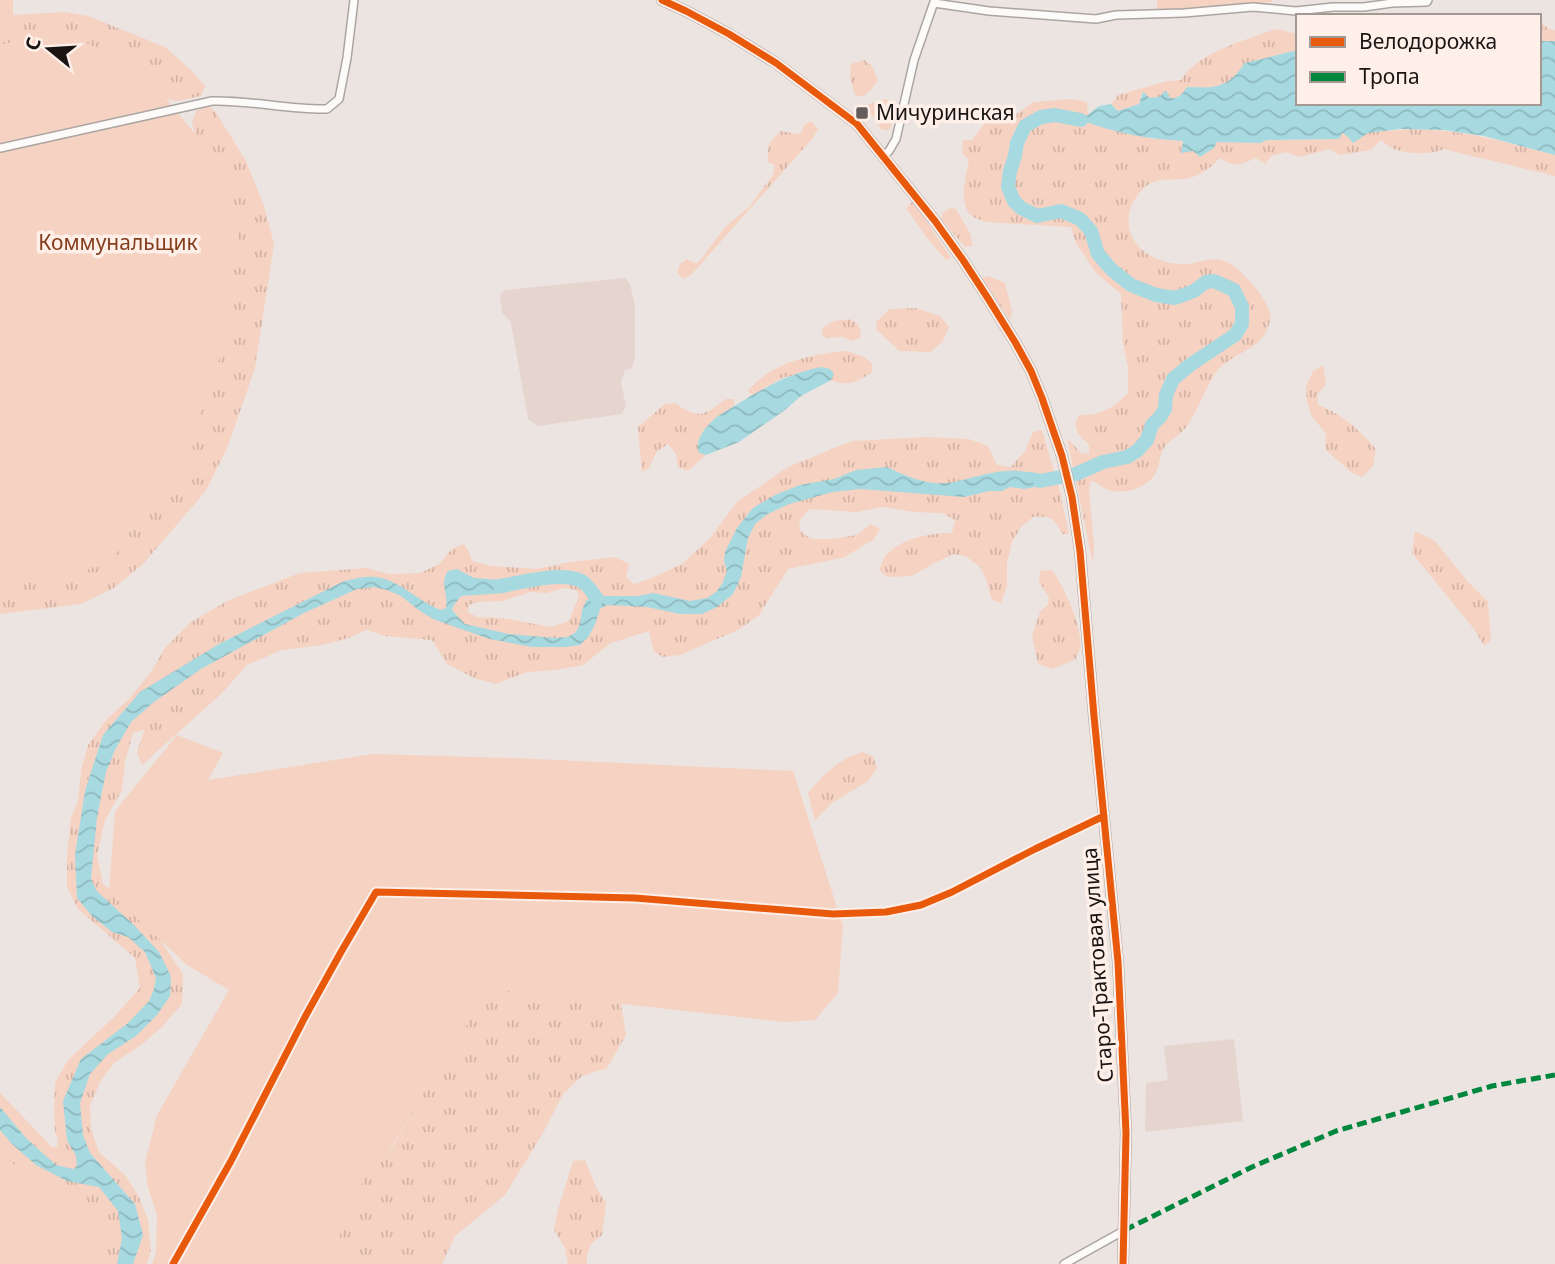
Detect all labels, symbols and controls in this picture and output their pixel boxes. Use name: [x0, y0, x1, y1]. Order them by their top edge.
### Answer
north arrow: [14, 14, 84, 84]
legend: [1296, 14, 1541, 105]
text: Велодорожка: [1359, 27, 1497, 55]
text: С: [19, 34, 47, 54]
text: Тропа: [1359, 62, 1420, 90]
place label: Мичуринская: [876, 98, 1015, 126]
marker: Мичуринская: [854, 105, 870, 121]
park label: Коммунальщик: [38, 228, 198, 256]
street label: Старо-Трактовая улица: [1075, 847, 1119, 1083]

